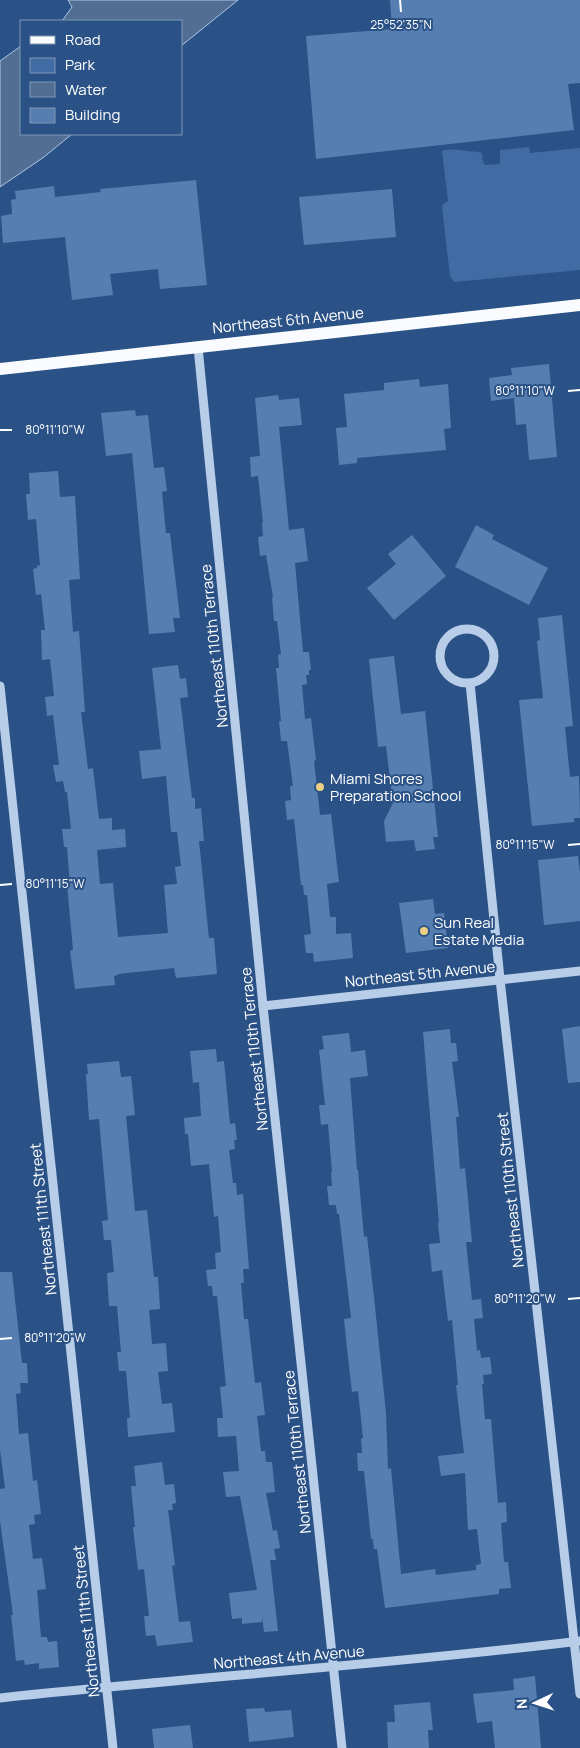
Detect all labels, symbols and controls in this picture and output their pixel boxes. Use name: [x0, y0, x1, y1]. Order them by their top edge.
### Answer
text: 25°52'35"N: [370, 16, 432, 33]
legend: [20, 20, 182, 135]
text: Road: [65, 29, 101, 50]
text: Park: [65, 54, 95, 75]
text: Water: [65, 79, 107, 100]
text: Building: [65, 104, 120, 125]
street label: Northeast 6th Avenue: [211, 302, 365, 338]
text: 80°11'10"W: [495, 382, 556, 399]
text: 80°11'10"W: [25, 421, 86, 438]
street label: Northeast 110th Terrace: [195, 563, 233, 729]
place label: Miami Shores Preparation School: [330, 768, 462, 806]
marker: Miami Shores Preparation School: [314, 781, 326, 793]
text: 80°11'15"W: [495, 836, 555, 853]
text: 80°11'15"W: [25, 875, 85, 892]
place label: Sun Real Estate Media: [434, 912, 524, 950]
marker: Sun Real Estate Media: [418, 925, 430, 937]
street label: Northeast 5th Avenue: [344, 956, 497, 992]
street label: Northeast 110th Terrace: [235, 966, 273, 1132]
street label: Northeast 110th Street: [491, 1111, 529, 1269]
street label: Northeast 111th Street: [25, 1142, 61, 1296]
text: 80°11'20"W: [494, 1290, 557, 1307]
text: 80°11'20"W: [24, 1329, 87, 1346]
street label: Northeast 110th Terrace: [278, 1369, 316, 1535]
street label: Northeast 111th Street: [68, 1544, 104, 1698]
street label: Northeast 4th Avenue: [213, 1640, 366, 1674]
north arrow: [510, 1678, 560, 1728]
text: N: [512, 1698, 531, 1710]

